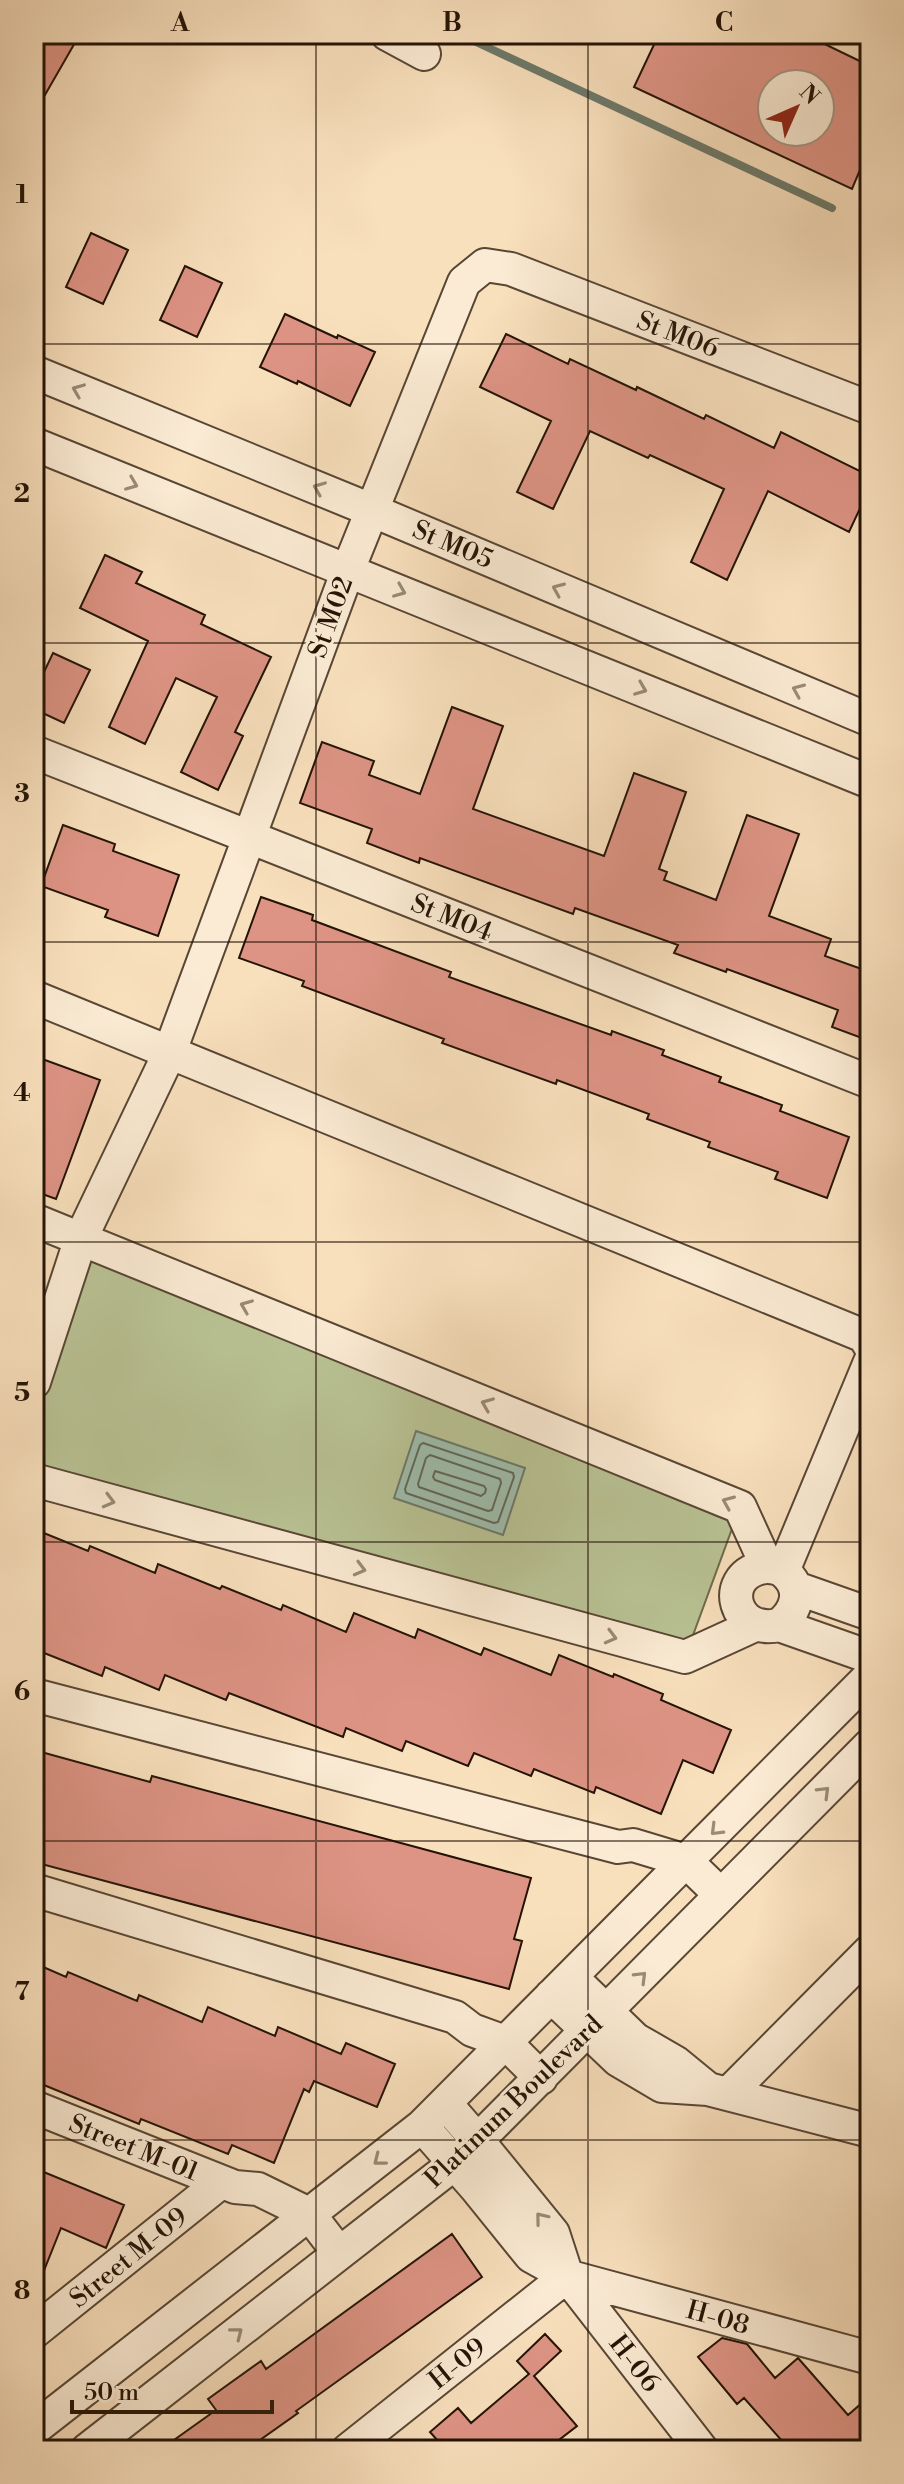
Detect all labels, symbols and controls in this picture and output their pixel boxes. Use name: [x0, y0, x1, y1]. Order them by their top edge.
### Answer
text: A: [170, 7, 190, 39]
text: B: [442, 7, 462, 39]
text: C: [715, 7, 733, 39]
north arrow: [756, 68, 836, 148]
text: N: [793, 79, 825, 111]
text: 1: [16, 179, 29, 211]
street label: St M06: [632, 305, 723, 365]
one-way arrow: [72, 383, 86, 400]
one-way arrow: [124, 474, 138, 490]
text: 2: [14, 478, 30, 510]
one-way arrow: [313, 482, 327, 498]
street label: St M05: [408, 514, 498, 576]
street label: St M02: [302, 572, 360, 662]
one-way arrow: [392, 581, 406, 598]
one-way arrow: [552, 582, 567, 598]
one-way arrow: [633, 679, 647, 696]
one-way arrow: [792, 683, 806, 699]
text: 3: [14, 778, 30, 810]
street label: St M04: [406, 887, 497, 949]
text: 4: [13, 1077, 31, 1109]
one-way arrow: [240, 1299, 254, 1315]
text: 5: [14, 1377, 30, 1409]
one-way arrow: [481, 1397, 495, 1414]
one-way arrow: [102, 1491, 116, 1508]
one-way arrow: [721, 1496, 736, 1512]
one-way arrow: [353, 1560, 367, 1576]
one-way arrow: [604, 1628, 617, 1645]
text: 6: [14, 1676, 30, 1708]
one-way arrow: [815, 1787, 829, 1801]
one-way arrow: [711, 1821, 725, 1835]
one-way arrow: [632, 1972, 646, 1986]
text: 7: [14, 1976, 30, 2008]
street label: Platinum Boulevard: [418, 2008, 610, 2195]
street label: Street M-01: [64, 2107, 203, 2188]
one-way arrow: [374, 2150, 388, 2165]
street label: Street M-09: [63, 2201, 194, 2315]
one-way arrow: [536, 2212, 550, 2227]
text: 8: [14, 2275, 30, 2307]
street label: H-08: [683, 2294, 753, 2342]
one-way arrow: [228, 2329, 243, 2343]
street label: H-06: [602, 2329, 667, 2399]
street label: H-09: [423, 2331, 493, 2396]
scale bar: [72, 2364, 272, 2414]
text: 50 m: [84, 2378, 139, 2408]

